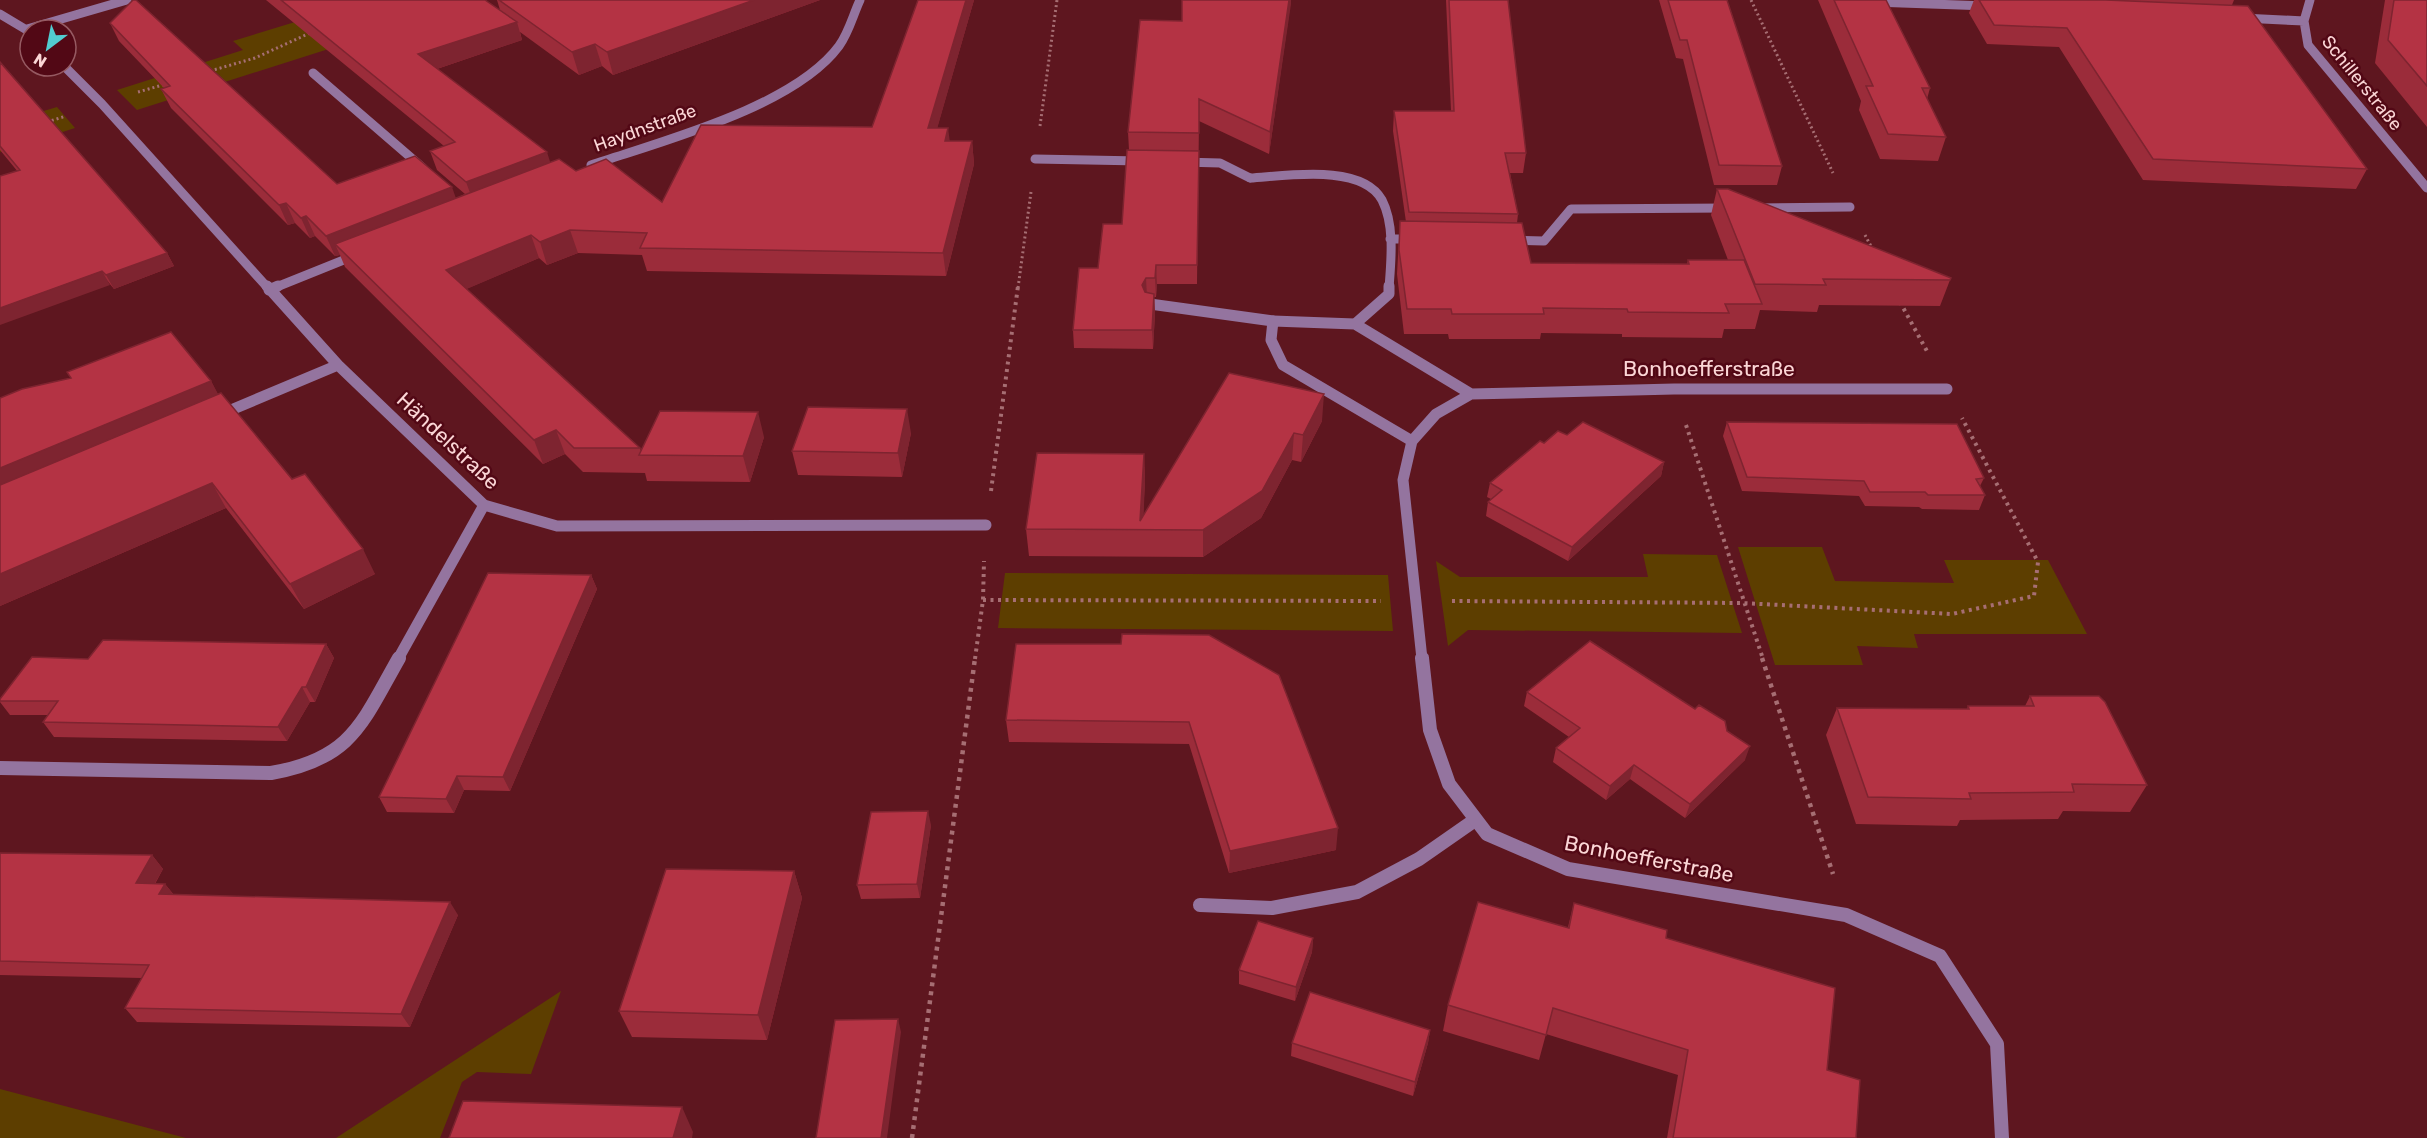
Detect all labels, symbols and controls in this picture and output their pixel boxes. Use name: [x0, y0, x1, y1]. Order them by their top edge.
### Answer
north arrow: [18, 18, 78, 78]
street label: Schillerstraße: [2317, 31, 2407, 135]
text: N: [30, 49, 50, 71]
street label: Haydnstraße: [591, 99, 699, 157]
street label: Bonhoefferstraße: [1623, 356, 1795, 381]
street label: Händelstraße: [392, 387, 505, 494]
street label: Bonhoefferstraße: [1562, 830, 1736, 887]

